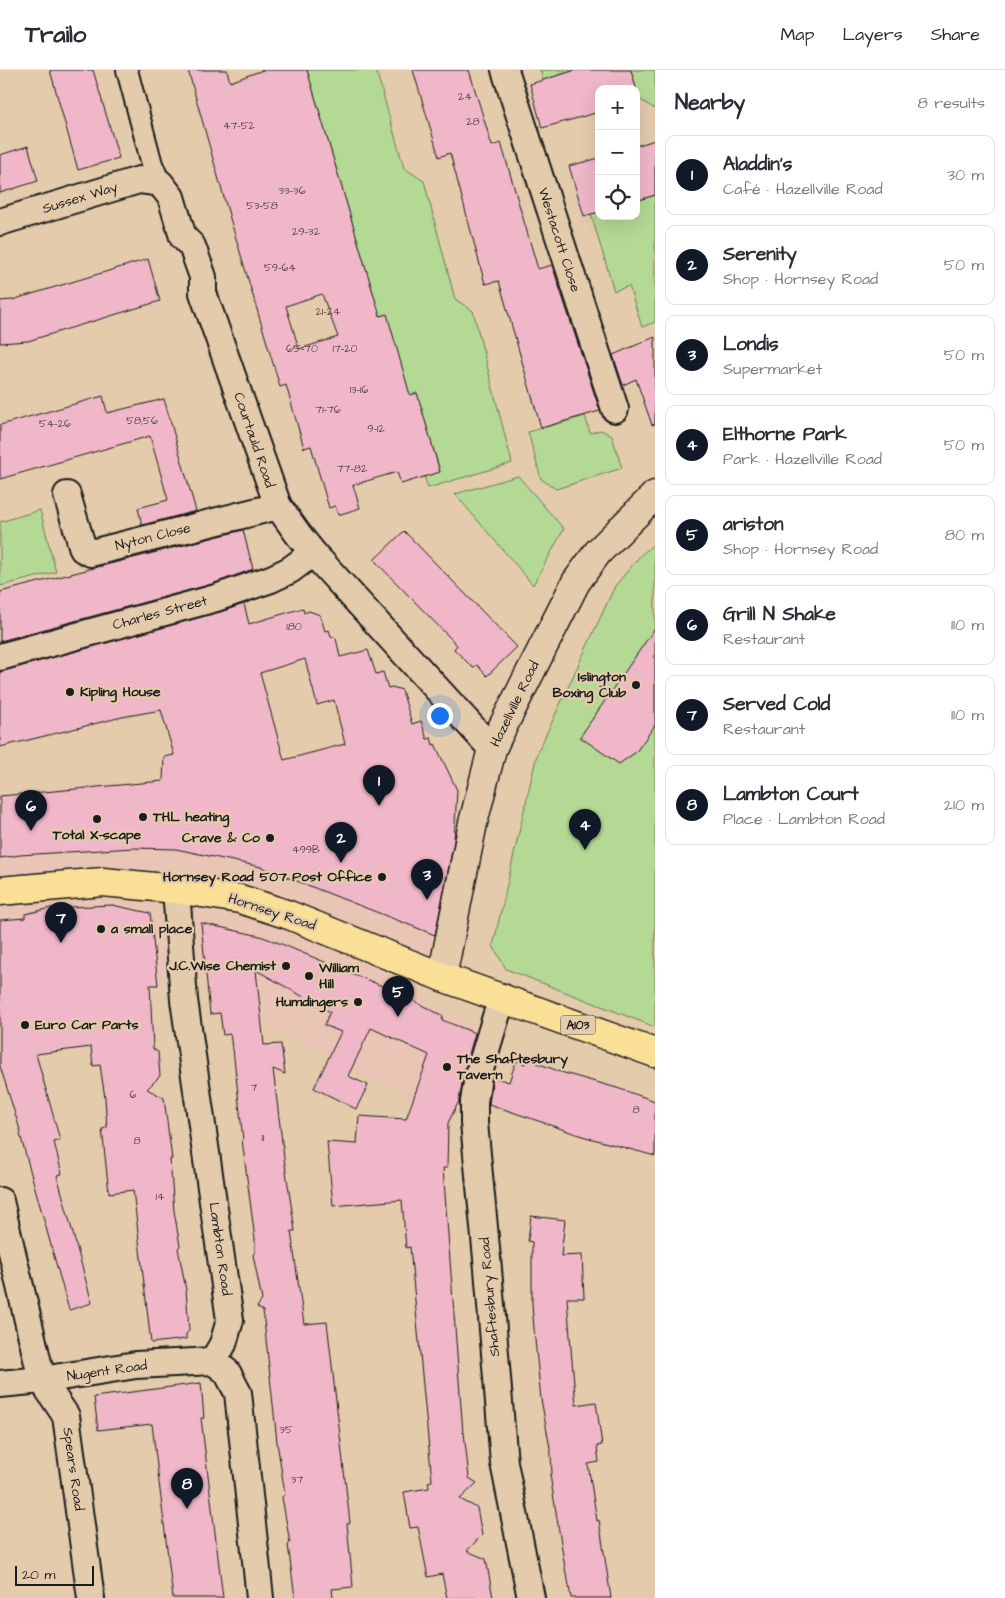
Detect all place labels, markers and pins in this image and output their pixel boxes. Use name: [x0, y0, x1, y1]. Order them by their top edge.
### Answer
place label: Islington Boxing Club: [553, 667, 626, 704]
marker: Islington Boxing Club: [630, 679, 642, 691]
place label: Kipling House: [80, 682, 161, 703]
marker: Kipling House: [64, 686, 76, 698]
pin: 1: [363, 765, 395, 806]
pin: 6: [15, 790, 47, 831]
place label: THL heating: [152, 807, 230, 828]
pin: 4: [569, 809, 601, 850]
marker: THL heating: [137, 811, 149, 823]
marker: Total X-scape: [91, 813, 103, 825]
pin: 2: [325, 822, 357, 863]
place label: Total X-scape: [52, 825, 142, 845]
place label: Crave & Co: [182, 828, 260, 848]
marker: Crave & Co: [264, 832, 276, 844]
pin: 3: [411, 859, 443, 900]
place label: Hornsey Road 507 Post Office: [163, 867, 372, 887]
marker: Hornsey Road 507 Post Office: [376, 871, 388, 883]
pin: 7: [45, 902, 77, 943]
place label: a small place: [110, 919, 193, 939]
marker: a small place: [95, 923, 107, 935]
place label: J.C.Wise Chemist: [168, 956, 276, 976]
place label: William Hill: [318, 958, 360, 994]
marker: J.C.Wise Chemist: [280, 960, 292, 972]
marker: William Hill: [303, 970, 315, 982]
pin: 5: [382, 976, 414, 1017]
place label: Humdingers: [276, 992, 348, 1013]
marker: Humdingers: [352, 996, 364, 1008]
place label: Euro Car Parts: [35, 1015, 138, 1035]
marker: Euro Car Parts: [19, 1019, 31, 1031]
place label: The Shaftesbury Tavern: [456, 1049, 568, 1085]
marker: The Shaftesbury Tavern: [441, 1061, 453, 1073]
pin: 8: [171, 1468, 203, 1509]

